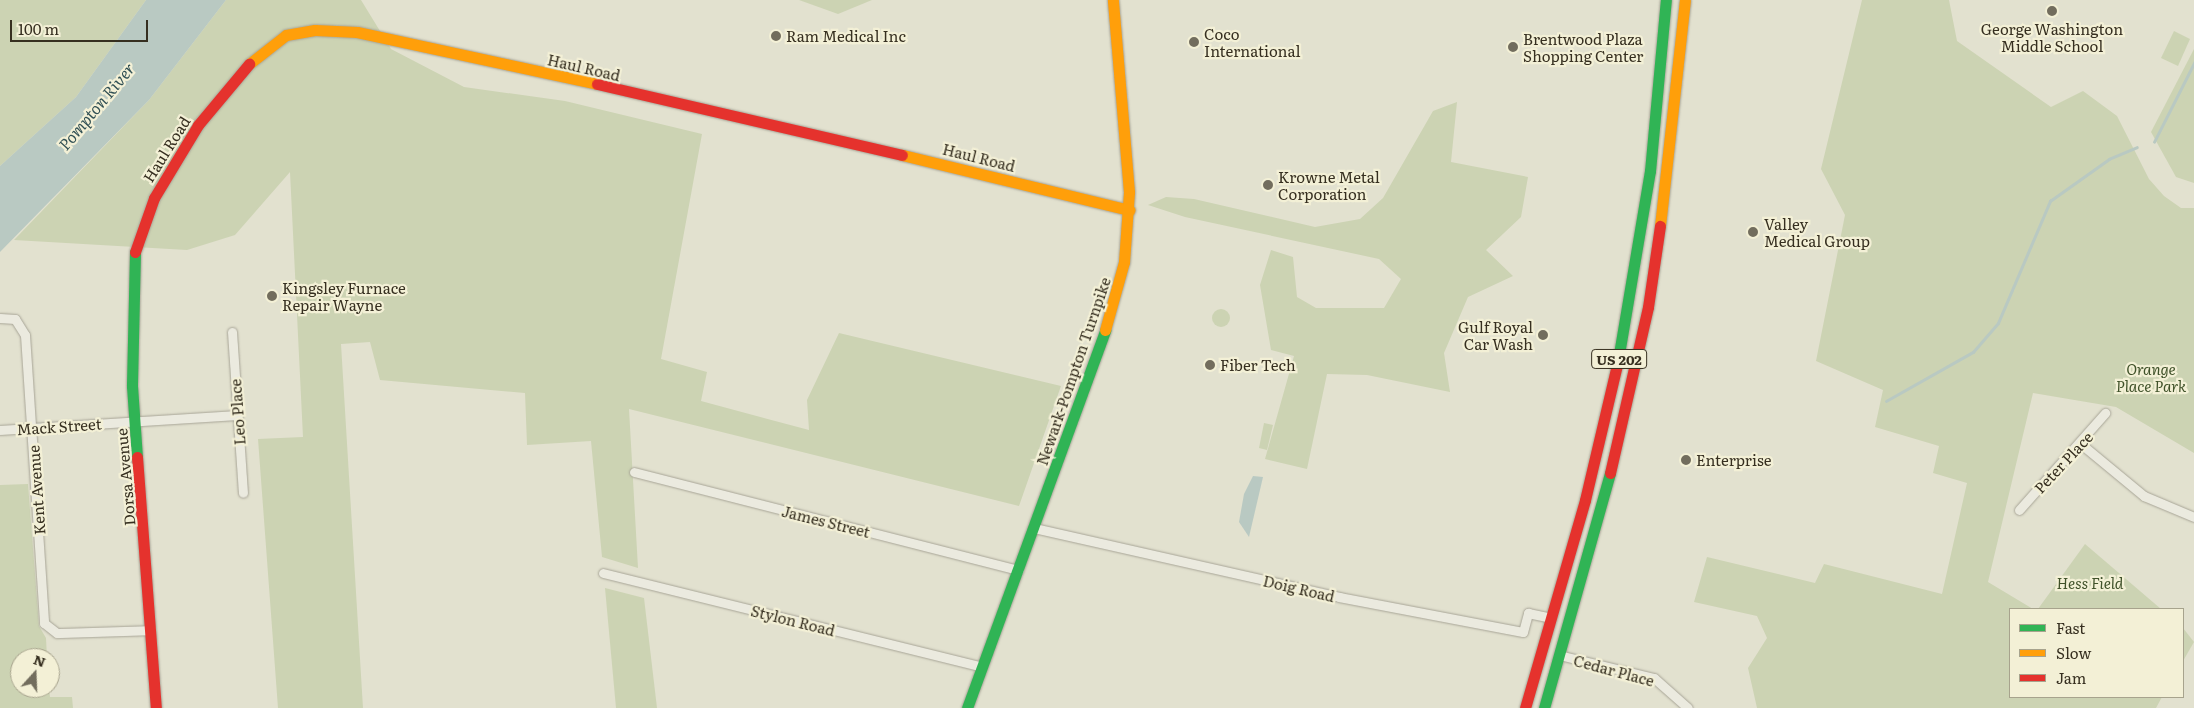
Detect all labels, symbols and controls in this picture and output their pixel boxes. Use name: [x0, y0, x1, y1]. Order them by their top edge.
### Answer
marker: George Washington Middle School: [2046, 5, 2058, 17]
scale bar: [12, 10, 150, 42]
text: 100 m: [18, 17, 59, 40]
place label: George Washington Middle School: [1981, 19, 2123, 54]
place label: Coco International: [1204, 24, 1301, 59]
place label: Ram Medical Inc: [786, 27, 906, 45]
place label: Brentwood Plaza Shopping Center: [1523, 29, 1643, 64]
marker: Ram Medical Inc: [770, 30, 782, 42]
marker: Coco International: [1188, 36, 1200, 48]
marker: Brentwood Plaza Shopping Center: [1507, 41, 1519, 53]
street label: Haul Road: [546, 50, 622, 84]
water label: Pompton River: [54, 58, 138, 154]
street label: Haul Road: [139, 113, 193, 185]
street label: Haul Road: [941, 139, 1017, 175]
place label: Krowne Metal Corporation: [1278, 167, 1380, 202]
marker: Krowne Metal Corporation: [1262, 179, 1274, 191]
place label: Valley Medical Group: [1764, 214, 1870, 249]
marker: Valley Medical Group: [1746, 225, 1760, 239]
street label: Newark-Pompton Turnpike: [1032, 275, 1114, 467]
place label: Kingsley Furnace Repair Wayne: [282, 278, 406, 313]
marker: Kingsley Furnace Repair Wayne: [266, 290, 278, 302]
place label: Gulf Royal Car Wash: [1458, 317, 1533, 352]
marker: Gulf Royal Car Wash: [1537, 329, 1549, 341]
road number: US 202: [1590, 348, 1648, 370]
place label: Fiber Tech: [1220, 356, 1296, 374]
marker: Fiber Tech: [1204, 359, 1216, 371]
park label: Orange Place Park: [2116, 359, 2186, 394]
street label: Leo Place: [226, 378, 248, 446]
street label: Mack Street: [16, 414, 102, 438]
street label: Dorsa Avenue: [112, 428, 138, 526]
street label: Peter Place: [2030, 428, 2096, 496]
street label: Kent Avenue: [24, 445, 48, 535]
place label: Enterprise: [1696, 451, 1772, 469]
marker: Enterprise: [1680, 454, 1692, 466]
street label: James Street: [780, 501, 872, 541]
street label: Doig Road: [1261, 571, 1337, 605]
park label: Hess Field: [2057, 574, 2123, 592]
street label: Stylon Road: [749, 601, 837, 639]
legend: [2009, 608, 2184, 698]
text: Fast: [2056, 616, 2085, 639]
text: Slow: [2056, 641, 2091, 664]
north arrow: [10, 648, 60, 698]
text: N: [31, 648, 49, 671]
street label: Cedar Place: [1572, 651, 1656, 689]
text: Jam: [2056, 666, 2086, 689]

